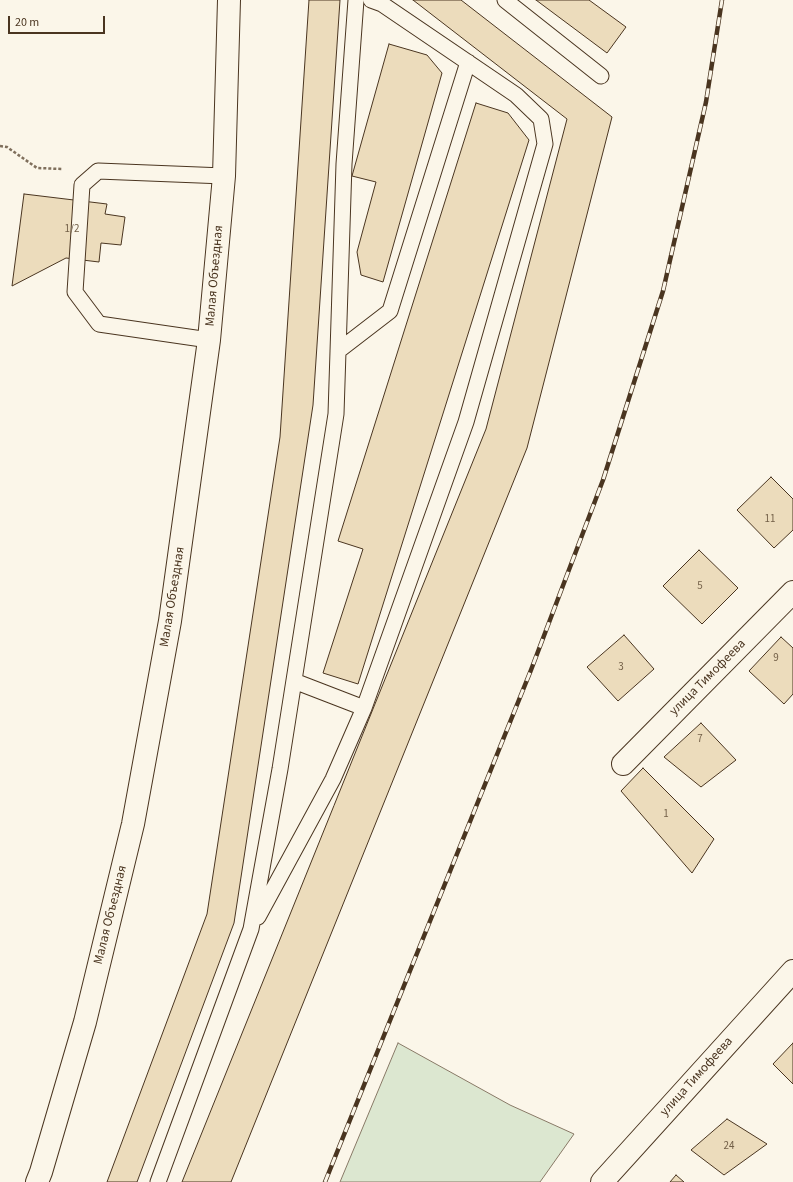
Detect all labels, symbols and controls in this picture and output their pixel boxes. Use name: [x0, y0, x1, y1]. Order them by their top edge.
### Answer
scale bar: [10, 8, 107, 34]
text: 20 m: [15, 14, 39, 31]
house number: 1/2: [65, 223, 79, 237]
street label: Малая Объездная: [203, 225, 227, 327]
house number: 11: [765, 513, 775, 527]
street label: Малая Объездная: [157, 546, 189, 648]
house number: 5: [697, 580, 703, 594]
street label: улица Тимофеева: [667, 637, 749, 719]
house number: 9: [773, 652, 779, 666]
house number: 3: [618, 661, 624, 675]
house number: 7: [697, 733, 703, 747]
house number: 1: [663, 808, 669, 822]
street label: Малая Объездная: [91, 864, 131, 966]
street label: улица Тимофеева: [657, 1034, 737, 1120]
house number: 24: [724, 1140, 734, 1154]

